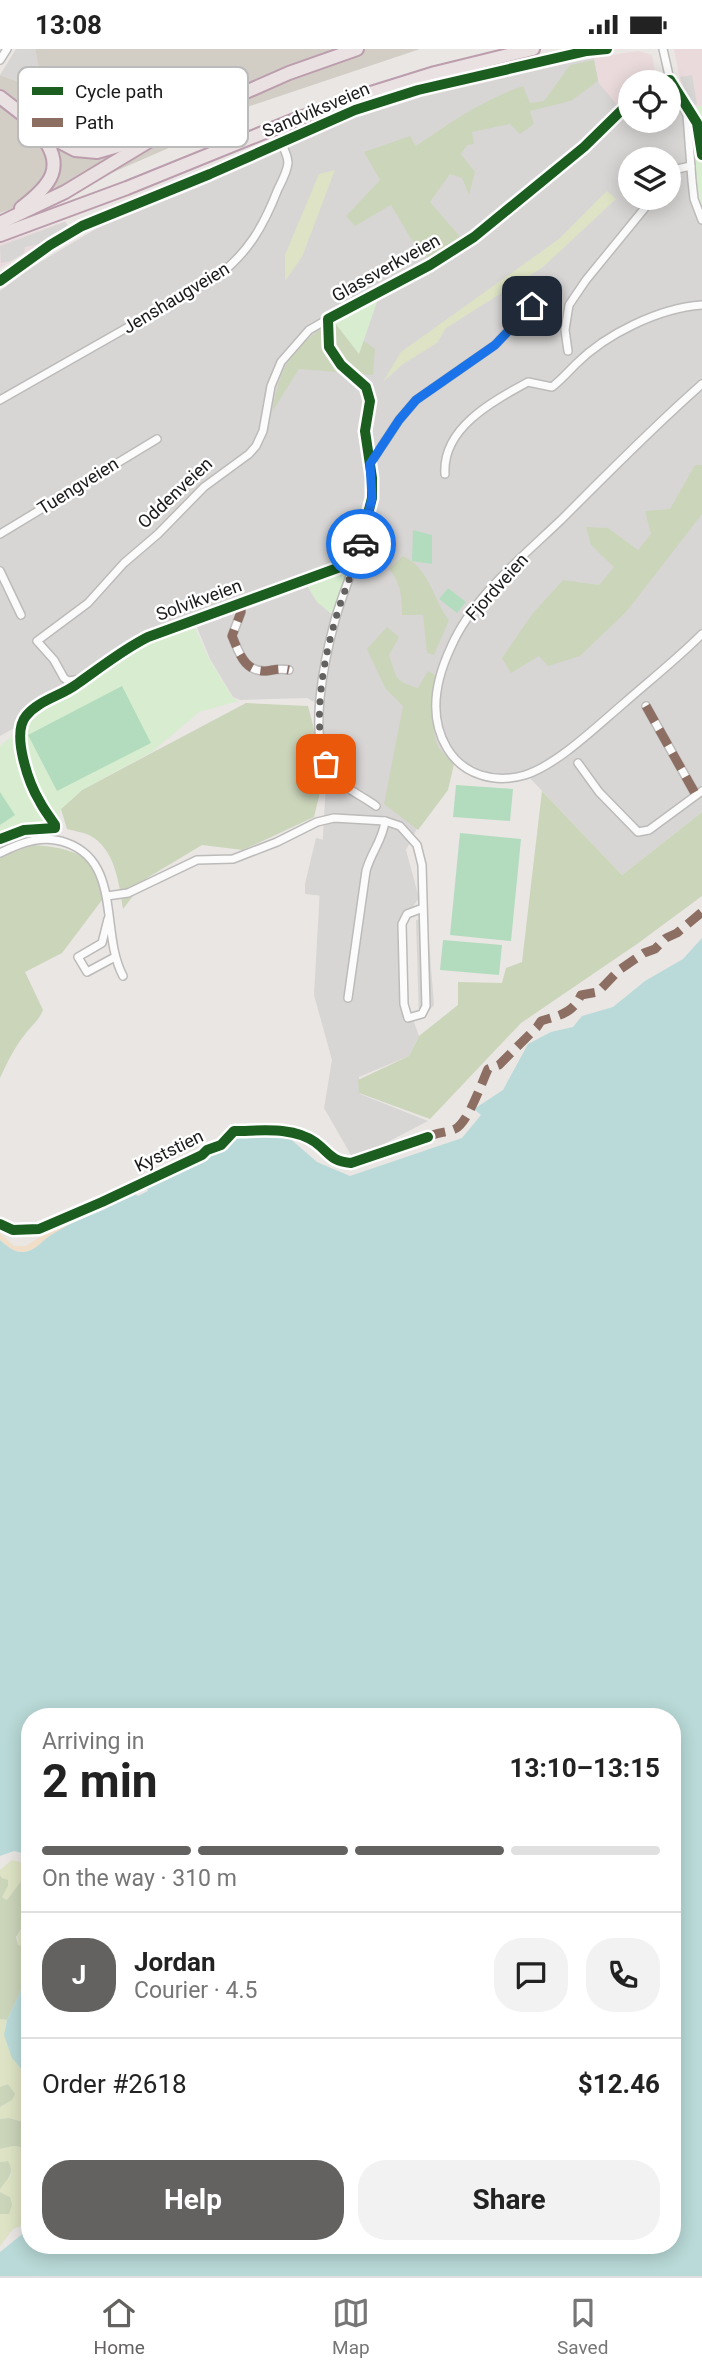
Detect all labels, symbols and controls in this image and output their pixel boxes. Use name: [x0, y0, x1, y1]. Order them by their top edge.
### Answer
text: 13:08: [35, 10, 102, 40]
legend: [18, 67, 248, 147]
map controls: [618, 70, 681, 210]
button: locate: [618, 70, 681, 133]
street label: Sandviksveien: [259, 78, 372, 141]
text: Cycle path: [75, 80, 163, 103]
text: Path: [75, 111, 114, 134]
button: layers: [618, 147, 681, 210]
street label: Glassverkveien: [328, 229, 444, 306]
street label: Jenshaugveien: [119, 258, 233, 338]
pin: [502, 276, 562, 336]
icon: home: [513, 287, 551, 325]
street label: Tuengveien: [33, 452, 122, 519]
street label: Oddenveien: [133, 453, 216, 532]
courier: [326, 509, 396, 579]
icon: car: [342, 525, 380, 563]
street label: Fjordveien: [461, 549, 532, 624]
street label: Solvikveien: [153, 574, 245, 625]
pin: [296, 734, 356, 794]
icon: bag: [307, 745, 345, 783]
street label: Kyststien: [131, 1125, 206, 1176]
text: Arriving in: [42, 1728, 145, 1755]
text: 13:10–13:15: [510, 1753, 660, 1783]
text: 2 min: [42, 1754, 158, 1808]
text: On the way · 310 m: [42, 1865, 237, 1892]
button: chat: [494, 1938, 568, 2012]
button: phone: [586, 1938, 660, 2012]
text: Jordan: [134, 1947, 216, 1977]
text: J: [72, 1960, 86, 1990]
text: Courier · 4.5: [134, 1977, 257, 2004]
text: Order #2618: [42, 2069, 187, 2099]
text: $12.46: [578, 2069, 660, 2099]
button: Help: [42, 2160, 344, 2240]
button: Share: [358, 2160, 660, 2240]
tab: Home: [94, 2294, 145, 2359]
tab: Map: [332, 2294, 370, 2359]
tab: Saved: [557, 2294, 608, 2359]

